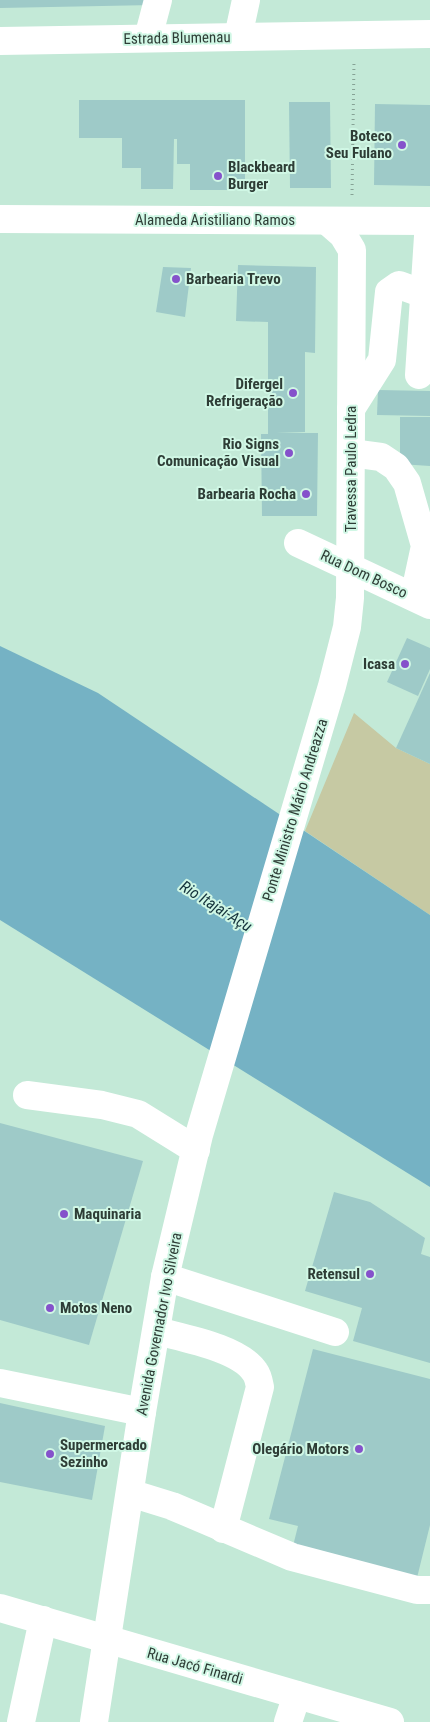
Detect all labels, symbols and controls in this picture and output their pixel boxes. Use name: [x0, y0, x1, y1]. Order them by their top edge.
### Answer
street label: Estrada Blumenau: [123, 28, 231, 48]
place label: Boteco Seu Fulano: [326, 127, 392, 162]
marker: Boteco Seu Fulano: [396, 139, 408, 151]
place label: Blackbeard Burger: [228, 158, 295, 193]
marker: Blackbeard Burger: [212, 170, 224, 182]
street label: Alameda Aristiliano Ramos: [135, 211, 295, 229]
place label: Barbearia Trevo: [186, 270, 281, 288]
marker: Barbearia Trevo: [170, 273, 182, 285]
place label: Difergel Refrigeração: [206, 375, 283, 410]
marker: Difergel Refrigeração: [287, 387, 299, 399]
street label: Travessa Paulo Ledra: [342, 406, 360, 532]
place label: Rio Signs Comunicação Visual: [157, 435, 279, 470]
marker: Rio Signs Comunicação Visual: [283, 447, 295, 459]
place label: Barbearia Rocha: [197, 485, 296, 503]
marker: Barbearia Rocha: [300, 488, 312, 500]
street label: Rua Dom Bosco: [318, 546, 410, 602]
place label: Icasa: [363, 655, 395, 673]
marker: Icasa: [399, 658, 411, 670]
street label: Ponte Ministro Mário Andreazza: [259, 717, 331, 903]
water label: Rio Itajaí-Açu: [177, 876, 256, 936]
place label: Maquinaria: [74, 1205, 141, 1223]
marker: Maquinaria: [58, 1208, 70, 1220]
street label: Avenida Governador Ivo Silveira: [132, 1231, 186, 1417]
place label: Retensul: [307, 1265, 360, 1283]
marker: Retensul: [364, 1268, 376, 1280]
place label: Motos Neno: [60, 1299, 132, 1317]
marker: Motos Neno: [44, 1302, 56, 1314]
place label: Supermercado Sezinho: [60, 1436, 147, 1471]
place label: Olegário Motors: [252, 1440, 349, 1458]
marker: Olegário Motors: [353, 1443, 365, 1455]
marker: Supermercado Sezinho: [44, 1448, 56, 1460]
street label: Rua Jacó Finardi: [145, 1644, 245, 1688]

